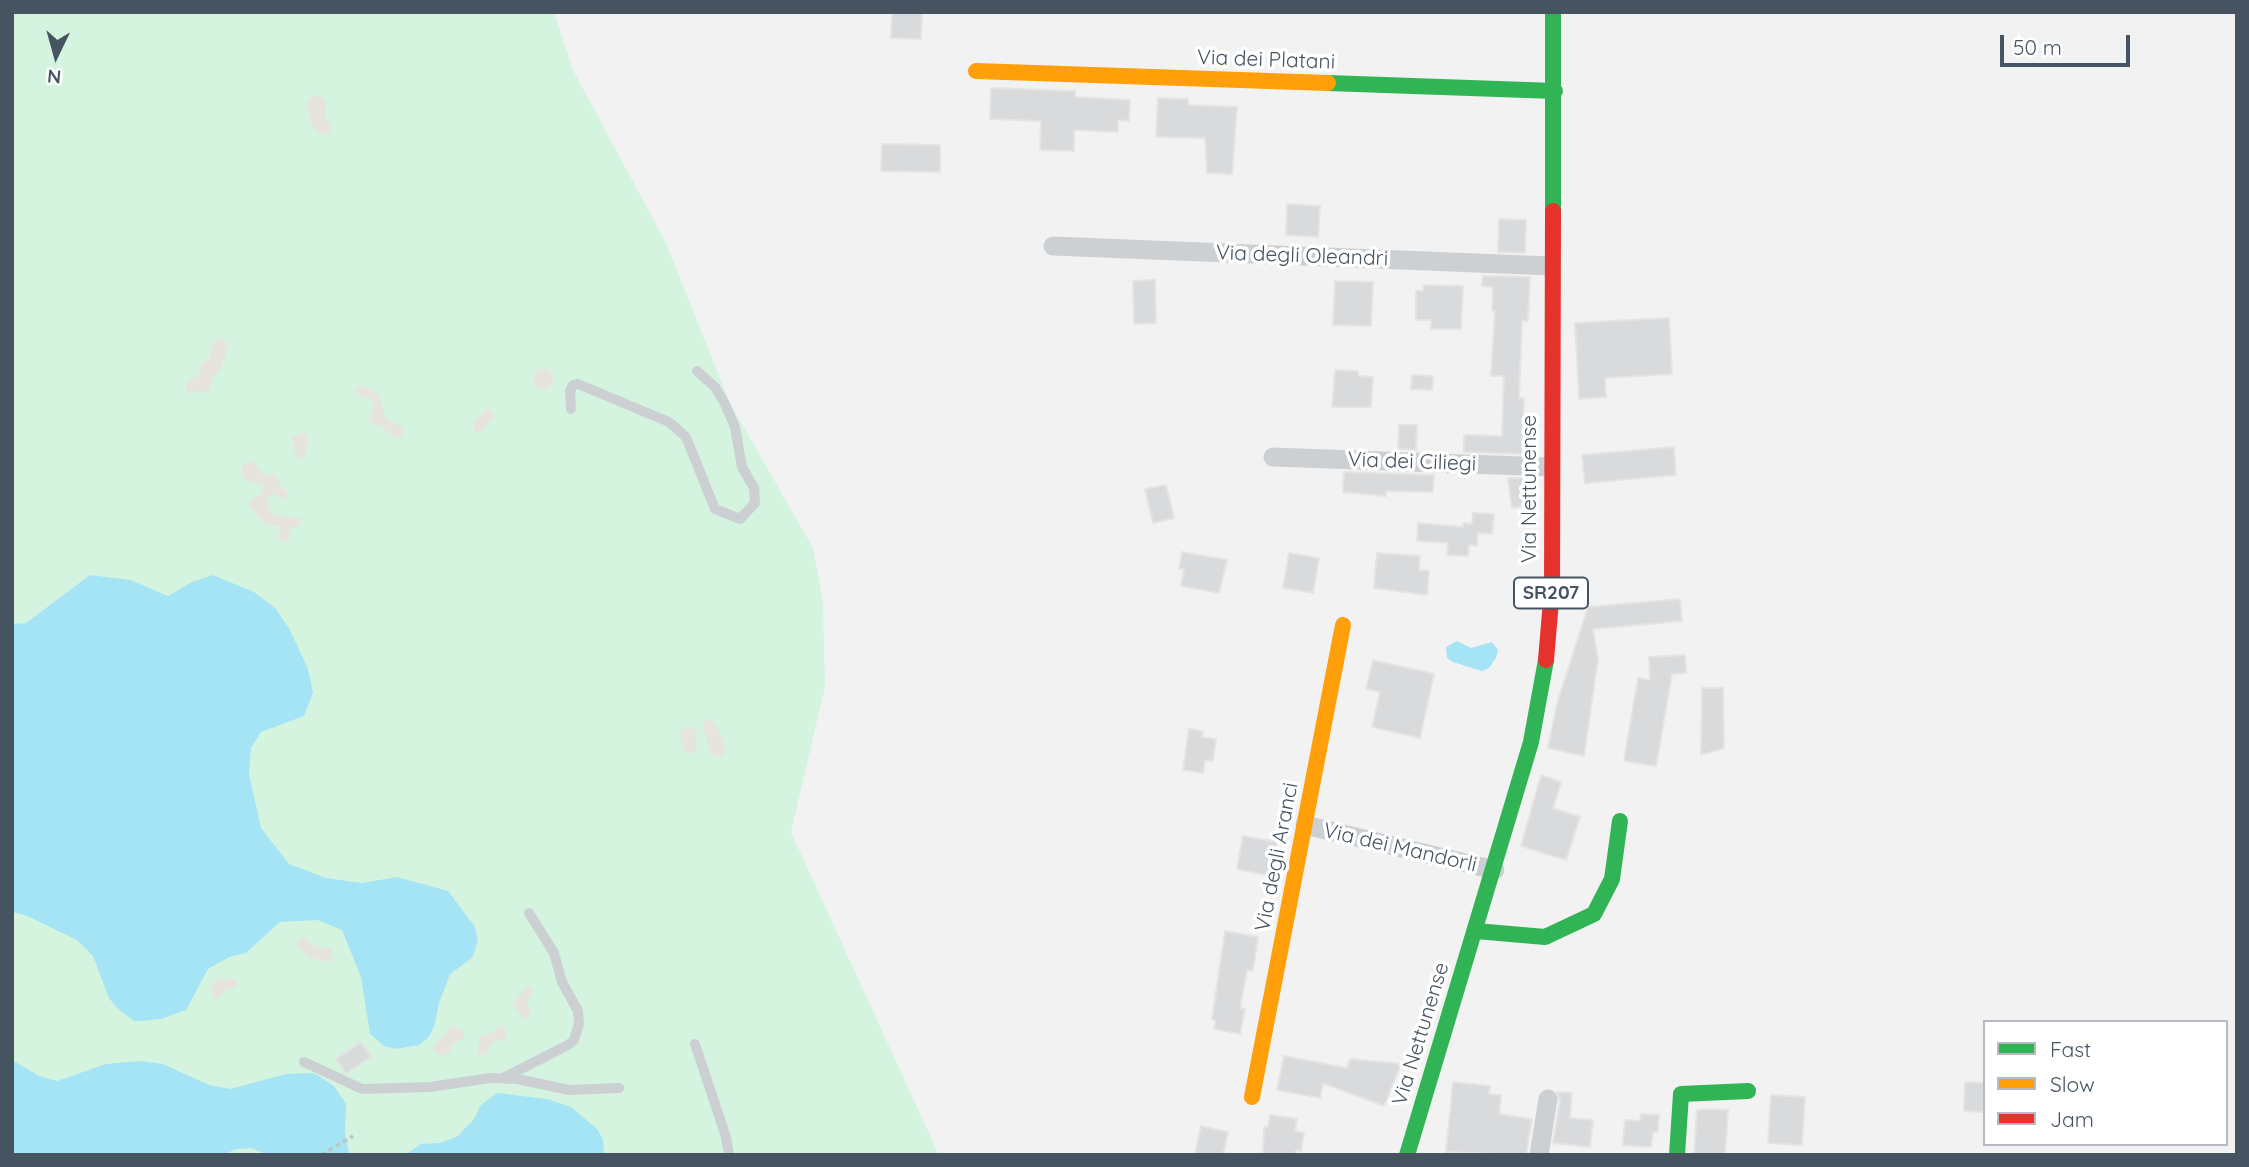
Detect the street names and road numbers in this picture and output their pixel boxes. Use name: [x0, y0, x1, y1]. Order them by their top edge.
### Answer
street label: Via dei Platani: [1196, 45, 1336, 75]
street label: Via degli Oleandri: [1215, 240, 1389, 272]
street label: Via Nettunense: [1517, 415, 1543, 563]
street label: Via dei Ciliegi: [1347, 447, 1477, 477]
road number: SR207: [1514, 578, 1588, 608]
street label: Via degli Aranci: [1250, 780, 1304, 934]
street label: Via dei Mandorli: [1321, 818, 1479, 878]
street label: Via Nettunense: [1387, 959, 1455, 1109]

